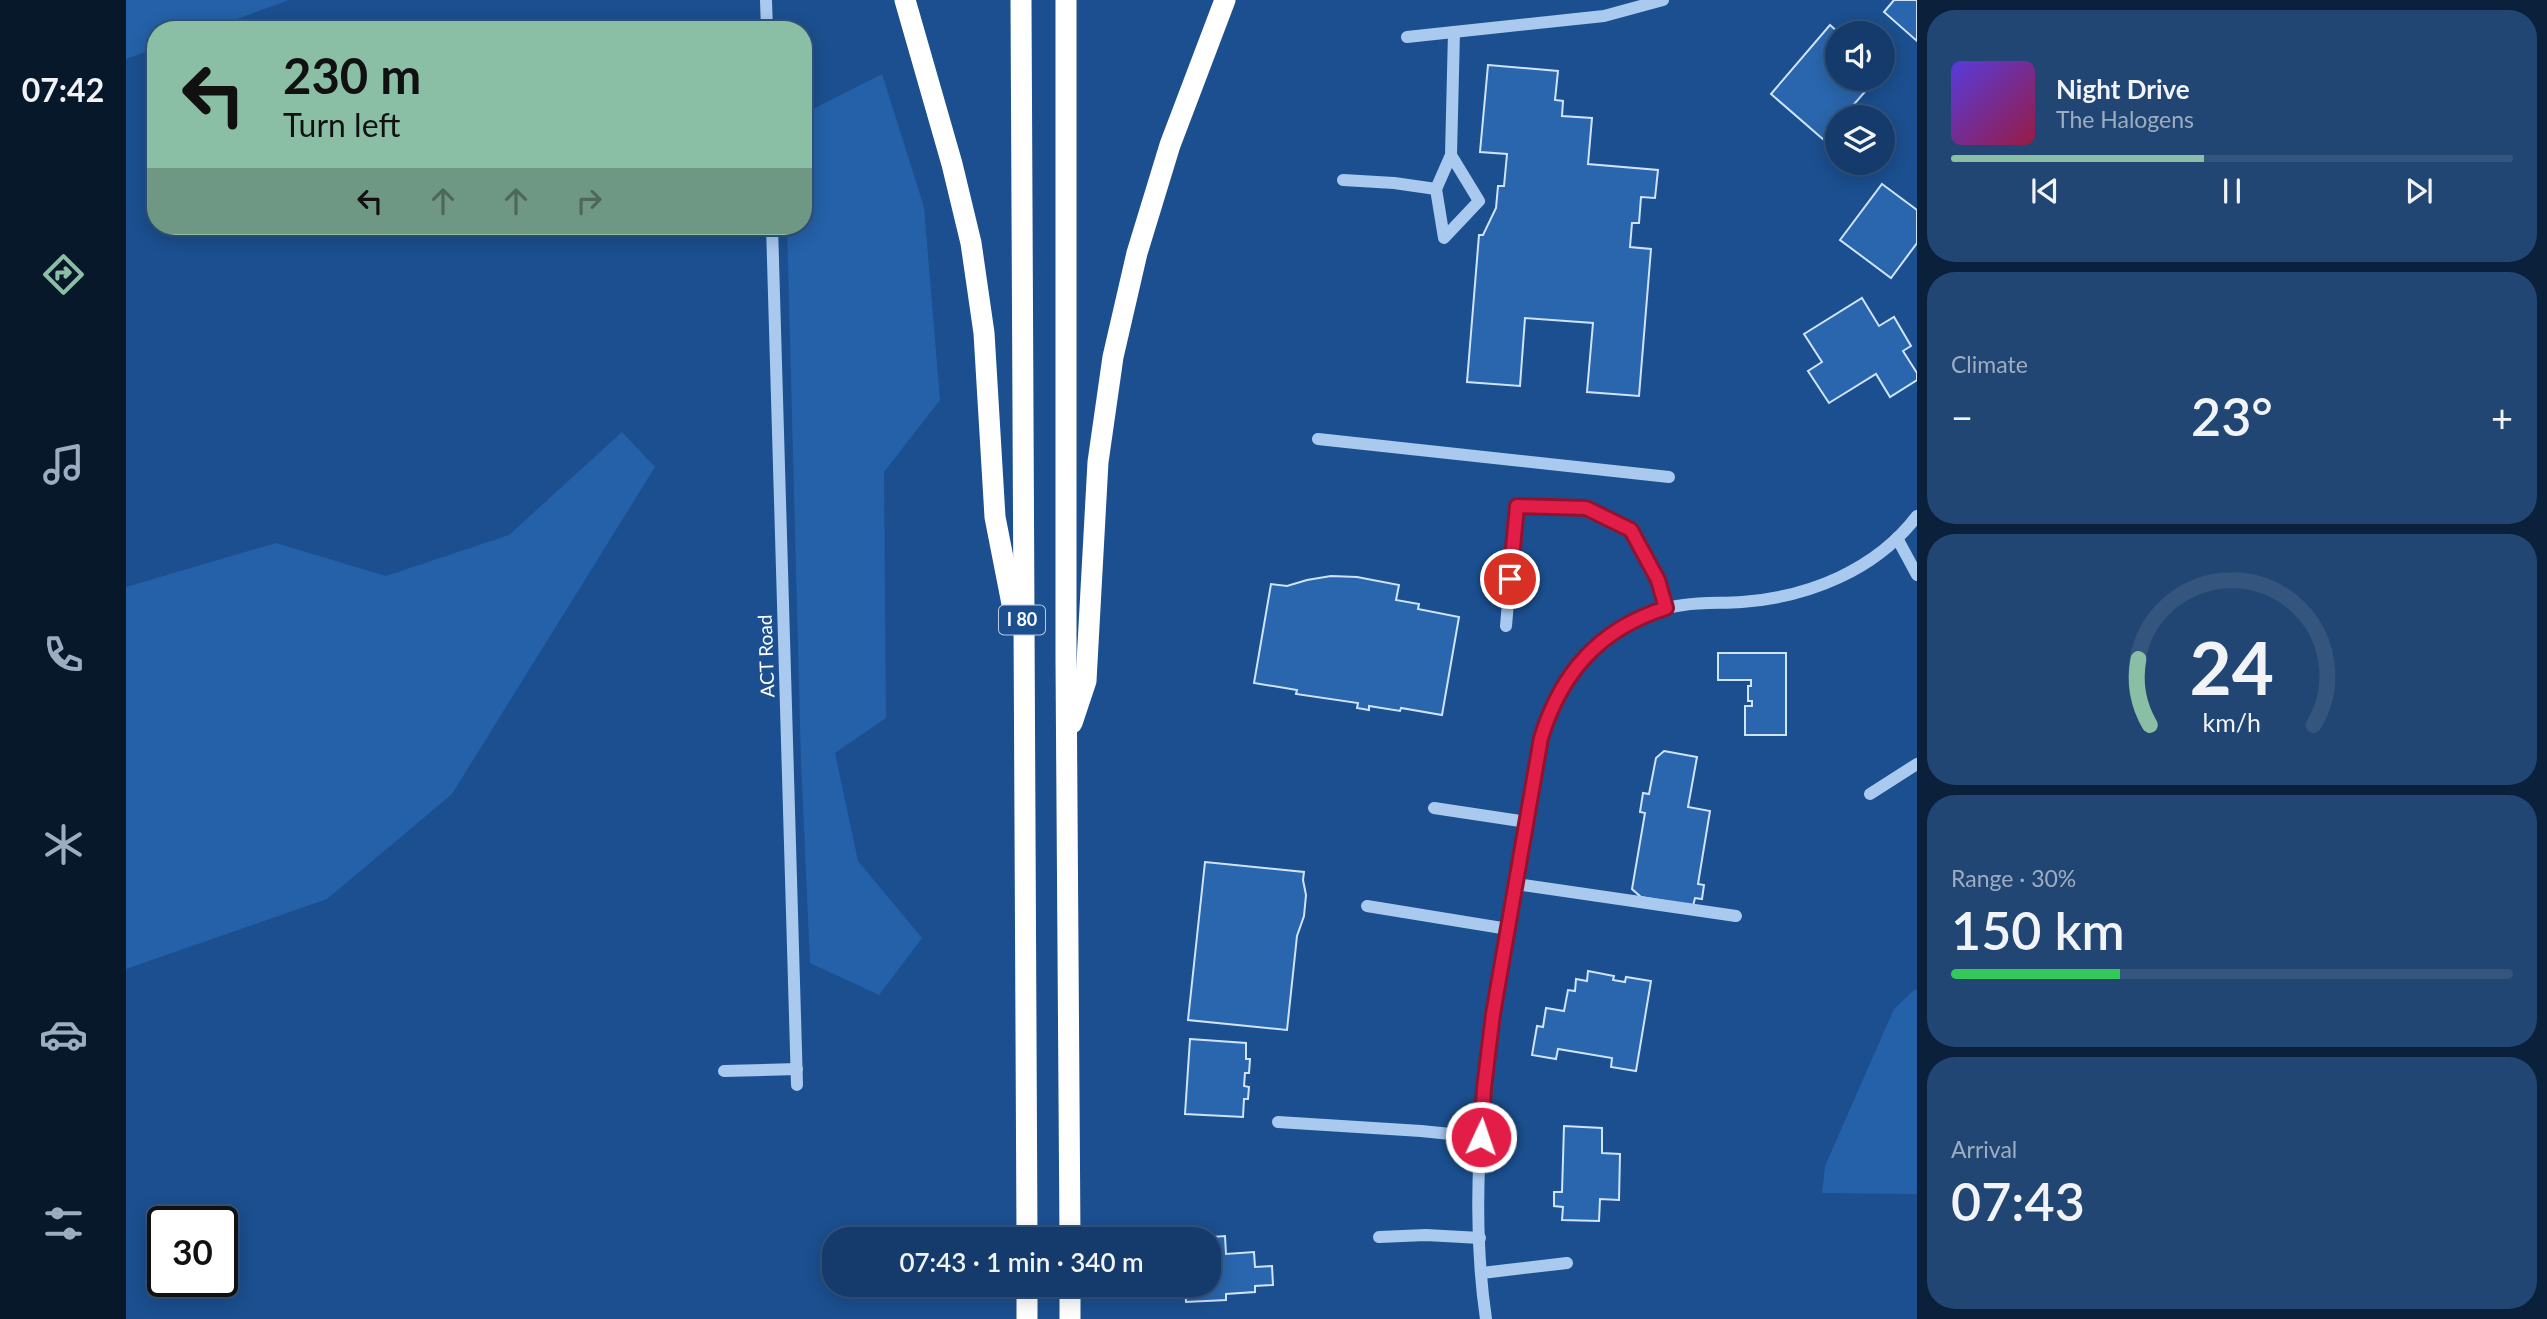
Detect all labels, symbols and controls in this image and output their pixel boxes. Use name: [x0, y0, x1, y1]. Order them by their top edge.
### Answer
map controls: [1825, 21, 1895, 175]
button: sound: [1825, 21, 1895, 91]
text: 230 m: [283, 46, 421, 104]
icon: left: [168, 49, 259, 140]
text: 07:42: [22, 70, 104, 109]
text: Night Drive: [2056, 73, 2190, 105]
text: Turn left: [283, 105, 400, 144]
button: layers: [1825, 105, 1895, 175]
text: The Halogens: [2056, 105, 2194, 133]
icon: previous: [2026, 172, 2064, 210]
icon: pause: [2213, 172, 2251, 210]
icon: next: [2400, 172, 2438, 210]
icon: left: [351, 182, 389, 220]
icon: ahead: [424, 182, 462, 220]
icon: ahead: [497, 182, 535, 220]
icon: right: [570, 182, 608, 220]
icon: directions: [39, 250, 88, 299]
text: Climate: [1951, 350, 2028, 378]
text: 23°: [2191, 385, 2273, 447]
text: −: [1951, 394, 1973, 440]
text: +: [2491, 394, 2513, 440]
icon: music: [39, 440, 88, 489]
pin: [1480, 549, 1540, 609]
icon: arrive: [1491, 560, 1529, 598]
road number: I 80: [999, 606, 1045, 634]
street label: ACT Road: [753, 614, 778, 698]
text: 24: [2190, 624, 2274, 712]
icon: phone: [39, 630, 88, 679]
text: km/h: [2203, 707, 2261, 737]
icon: climate: [39, 820, 88, 869]
text: Range · 30%: [1951, 864, 2076, 892]
text: 150 km: [1951, 899, 2125, 961]
icon: car: [39, 1010, 88, 1059]
position arrow: [1444, 1100, 1518, 1174]
text: Arrival: [1951, 1135, 2017, 1163]
text: 07:43: [1951, 1170, 2085, 1232]
icon: filters: [39, 1199, 88, 1248]
speed limit sign: 30: [147, 1206, 238, 1297]
text: 07:43 · 1 min · 340 m: [899, 1246, 1144, 1278]

